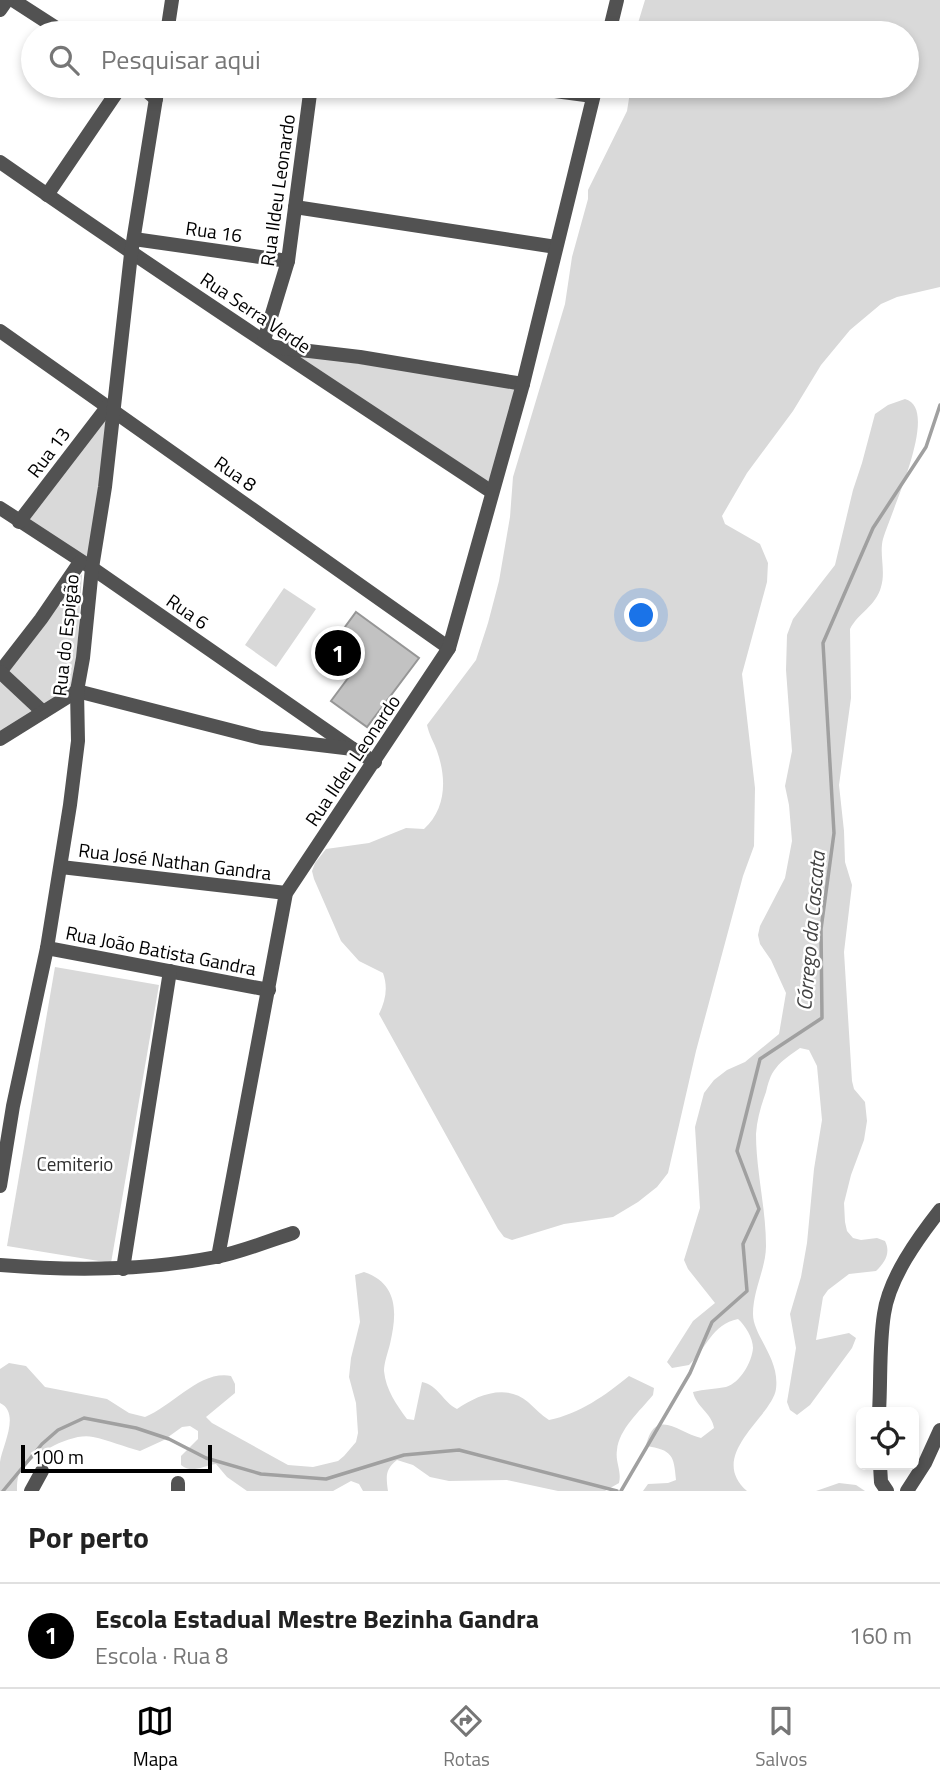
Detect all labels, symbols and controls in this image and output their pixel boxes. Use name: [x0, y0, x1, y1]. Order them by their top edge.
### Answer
search box: [21, 21, 919, 98]
text: Pesquisar aqui: [101, 40, 261, 79]
icon: search: [45, 41, 83, 79]
street label: Rua Ildeu Leonardo: [252, 112, 302, 268]
street label: Rua 16: [184, 213, 244, 249]
street label: Rua Serra Verde: [195, 264, 317, 360]
street label: Rua 13: [19, 421, 77, 483]
street label: Rua 8: [209, 448, 263, 498]
street label: Rua do Espigão: [44, 573, 86, 697]
street label: Rua 6: [161, 586, 215, 636]
your location: [624, 598, 658, 632]
pin: 1: [315, 627, 361, 679]
street label: Rua Ildeu Leonardo: [297, 688, 407, 832]
street label: Rua José Nathan Gandra: [77, 835, 274, 887]
water label: Córrego da Cascata: [787, 849, 833, 1012]
street label: Rua João Batista Gandra: [63, 917, 259, 983]
park label: Cemiterio: [37, 1149, 113, 1178]
map controls: [856, 1407, 919, 1470]
button: locate: [856, 1407, 919, 1470]
scale bar: [21, 1442, 212, 1474]
text: 100 m: [32, 1442, 84, 1471]
text: Por perto: [28, 1514, 149, 1560]
text: Escola Estadual Mestre Bezinha Gandra: [95, 1599, 539, 1638]
text: 1: [45, 1618, 57, 1653]
text: 160 m: [849, 1618, 912, 1653]
text: Escola · Rua 8: [95, 1638, 228, 1673]
tab: Mapa: [133, 1702, 178, 1773]
tab: Rotas: [443, 1702, 490, 1773]
tab: Salvos: [755, 1702, 807, 1773]

